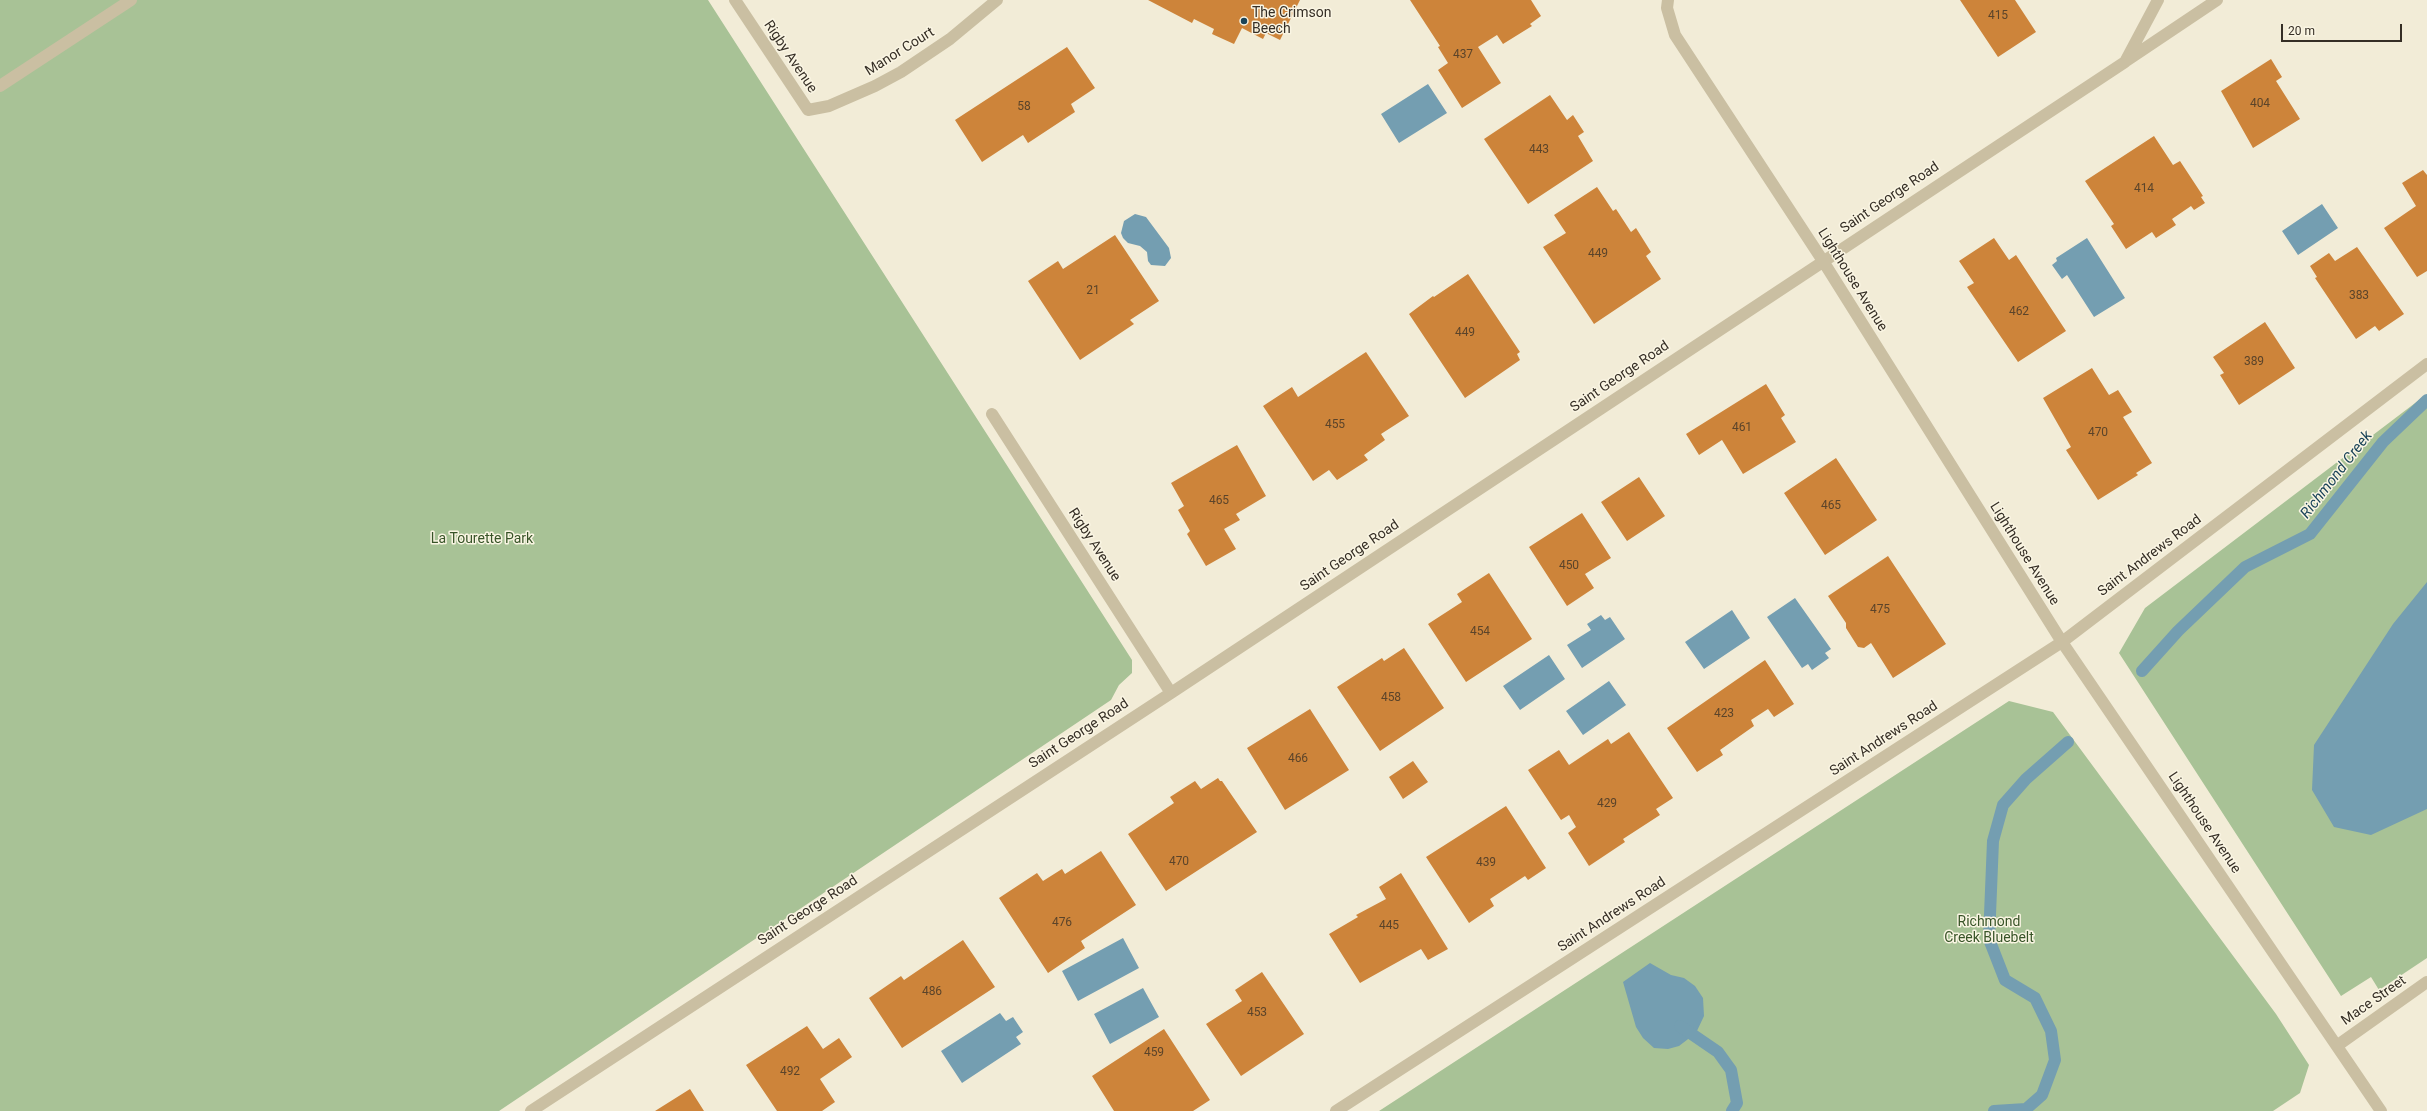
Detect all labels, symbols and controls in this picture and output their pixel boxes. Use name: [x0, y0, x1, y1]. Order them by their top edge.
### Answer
place label: The Crimson Beech: [1252, 5, 1331, 38]
house number: 415: [1988, 9, 2008, 23]
marker: The Crimson Beech: [1239, 16, 1249, 26]
scale bar: [2283, 16, 2404, 42]
street label: Rigby Avenue: [760, 18, 820, 96]
street label: Manor Court: [862, 24, 938, 80]
text: 20 m: [2288, 24, 2315, 38]
house number: 437: [1453, 48, 1473, 62]
house number: 404: [2250, 97, 2270, 111]
house number: 58: [1017, 100, 1031, 114]
house number: 443: [1529, 143, 1549, 157]
street label: Saint George Road: [1837, 159, 1943, 237]
house number: 414: [2134, 182, 2154, 196]
street label: Lighthouse Avenue: [1814, 225, 1890, 335]
house number: 449: [1588, 247, 1608, 261]
house number: 21: [1086, 284, 1100, 298]
house number: 383: [2349, 289, 2369, 303]
house number: 462: [2009, 305, 2029, 319]
house number: 449: [1455, 326, 1475, 340]
street label: Saint George Road: [1567, 338, 1673, 416]
house number: 389: [2244, 355, 2264, 369]
house number: 455: [1325, 418, 1345, 432]
house number: 461: [1732, 421, 1752, 435]
house number: 470: [2088, 426, 2108, 440]
water label: Richmond Creek: [2297, 428, 2377, 522]
house number: 465: [1209, 494, 1229, 508]
house number: 465: [1821, 499, 1841, 513]
street label: Lighthouse Avenue: [1986, 499, 2062, 609]
street label: Rigby Avenue: [1064, 505, 1124, 585]
street label: Saint Andrews Road: [2095, 512, 2205, 600]
street label: Saint George Road: [1297, 517, 1403, 595]
park label: La Tourette Park: [431, 531, 533, 547]
house number: 450: [1559, 559, 1579, 573]
house number: 475: [1870, 603, 1890, 617]
house number: 454: [1470, 625, 1490, 639]
house number: 458: [1381, 691, 1401, 705]
street label: Saint George Road: [1026, 695, 1132, 773]
street label: Saint Andrews Road: [1827, 698, 1941, 780]
house number: 423: [1714, 707, 1734, 721]
house number: 466: [1288, 752, 1308, 766]
street label: Lighthouse Avenue: [2164, 769, 2244, 877]
house number: 429: [1597, 797, 1617, 811]
house number: 470: [1169, 855, 1189, 869]
house number: 439: [1476, 856, 1496, 870]
street label: Saint George Road: [755, 872, 861, 950]
street label: Saint Andrews Road: [1555, 874, 1669, 956]
park label: Richmond Creek Bluebelt: [1944, 914, 2034, 946]
house number: 476: [1052, 916, 1072, 930]
house number: 445: [1379, 919, 1399, 933]
street label: Mace Street: [2338, 973, 2410, 1029]
house number: 486: [922, 985, 942, 999]
house number: 453: [1247, 1006, 1267, 1020]
house number: 459: [1144, 1046, 1164, 1060]
house number: 492: [780, 1065, 800, 1079]

